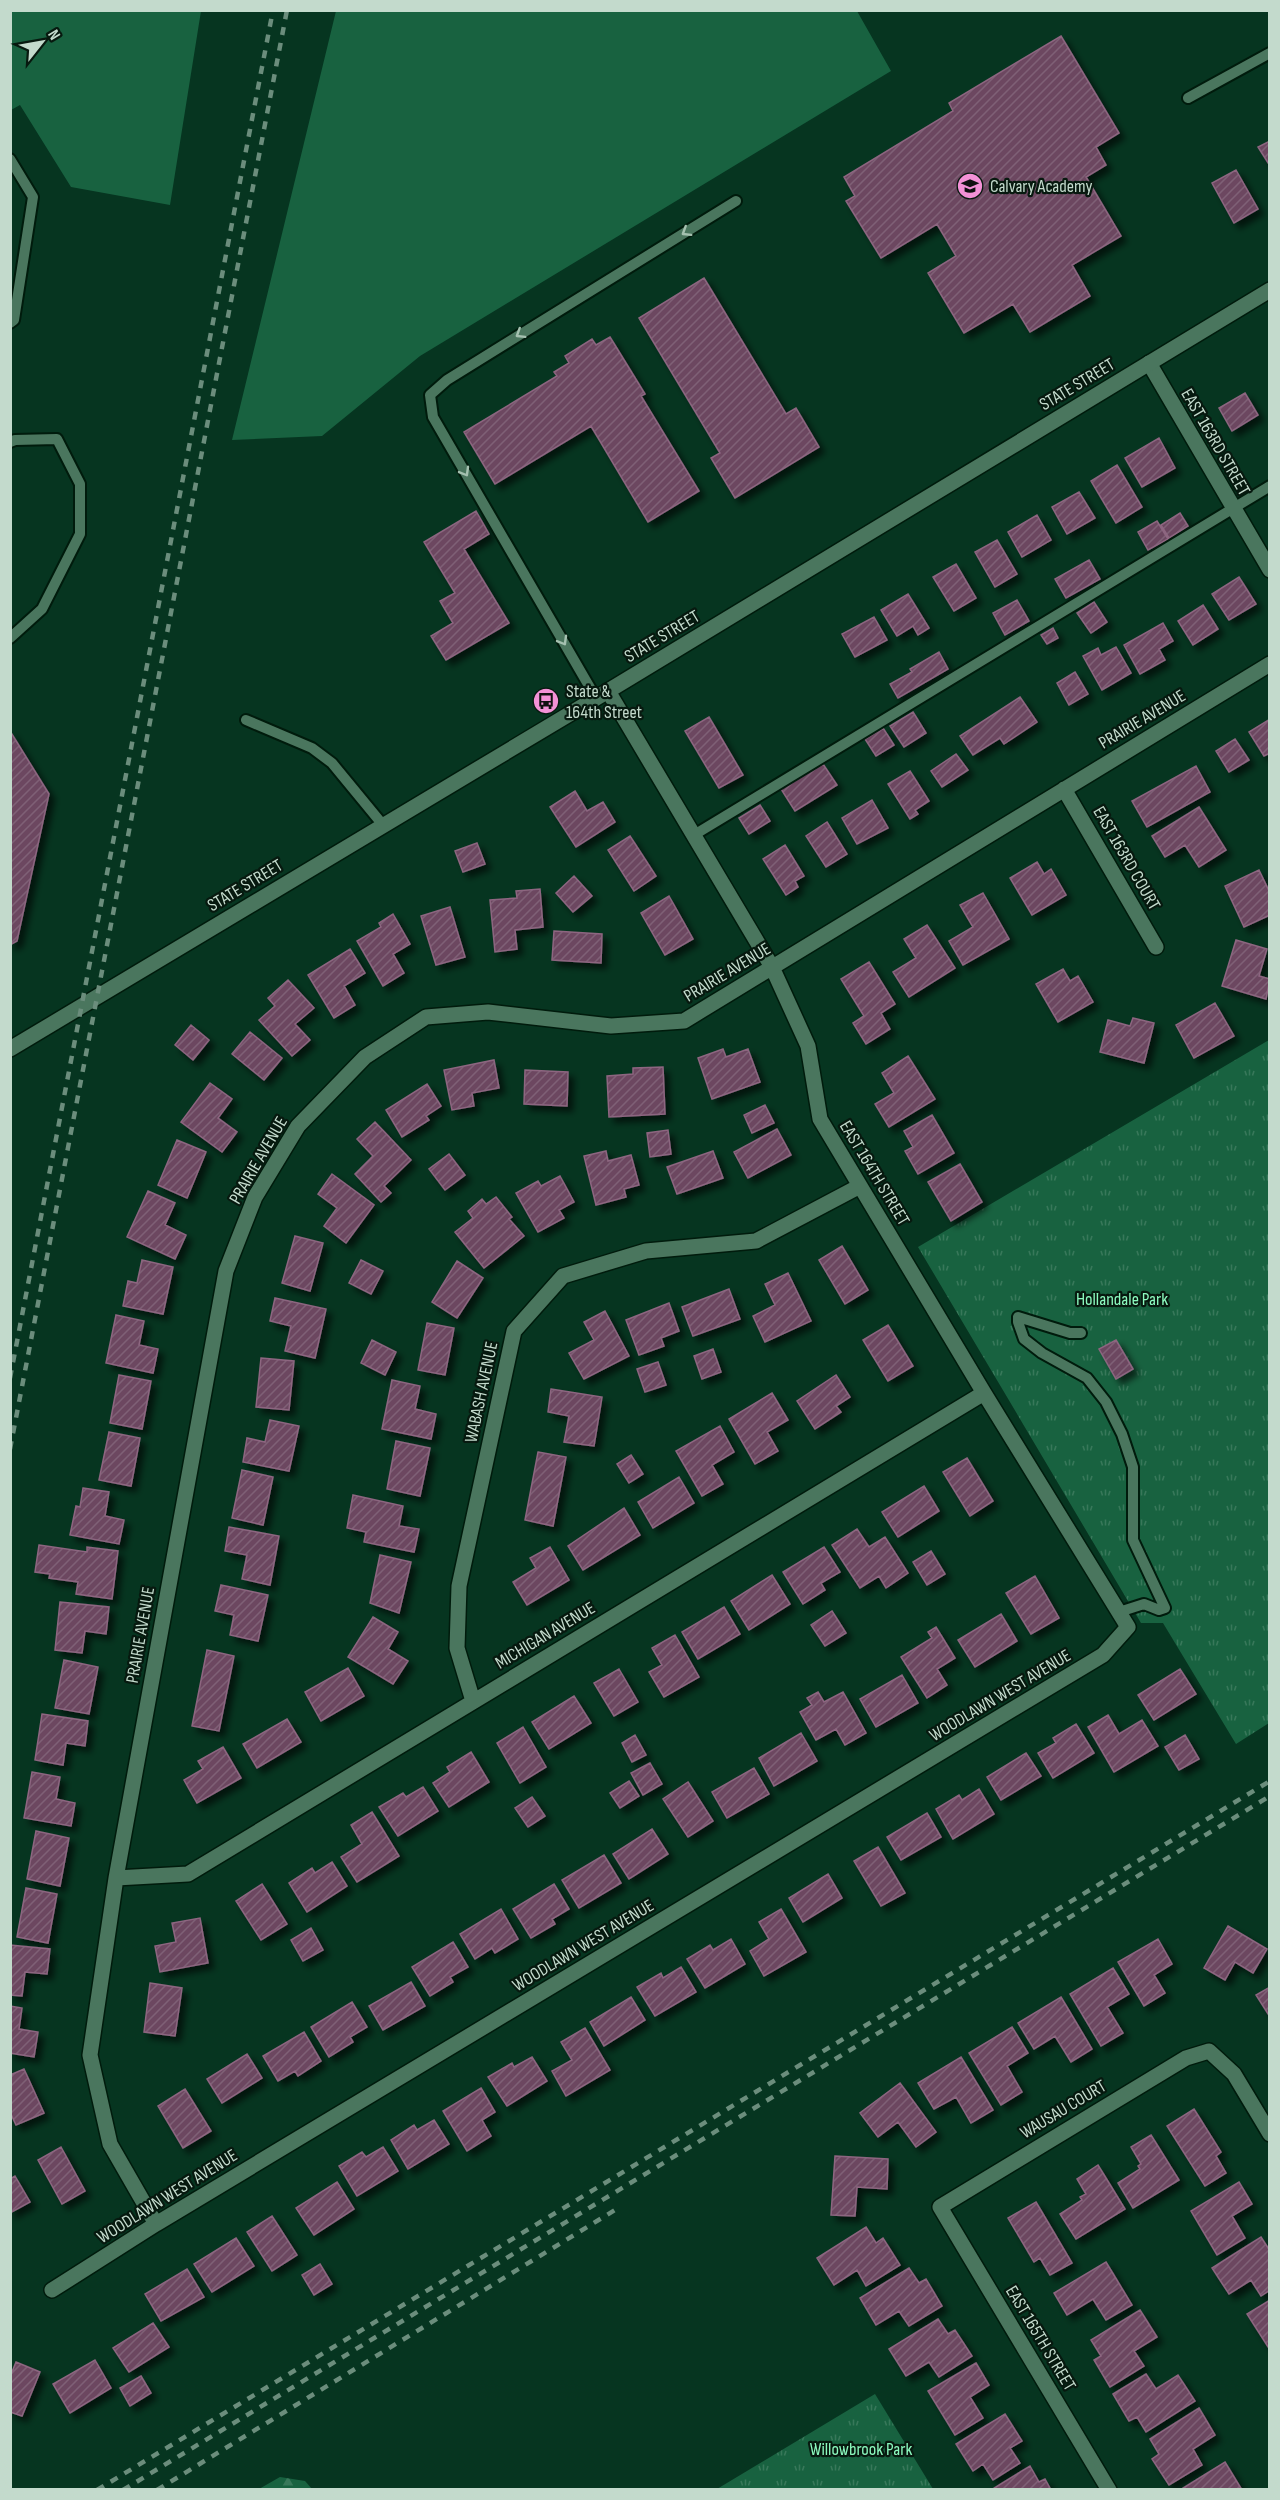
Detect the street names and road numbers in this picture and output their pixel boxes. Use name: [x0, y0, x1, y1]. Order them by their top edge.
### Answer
street label: STATE STREET: [1036, 354, 1119, 415]
street label: EAST 163RD STREET: [1177, 385, 1255, 499]
street label: STATE STREET: [621, 606, 704, 667]
street label: PRAIRIE AVENUE: [1095, 685, 1189, 754]
street label: EAST 163RD COURT: [1088, 803, 1165, 914]
street label: STATE STREET: [204, 855, 287, 916]
street label: PRAIRIE AVENUE: [680, 938, 774, 1007]
street label: PRAIRIE AVENUE: [225, 1113, 292, 1208]
street label: EAST 164TH STREET: [835, 1117, 914, 1229]
street label: WABASH AVENUE: [461, 1340, 502, 1444]
street label: PRAIRIE AVENUE: [122, 1585, 159, 1685]
street label: MICHIGAN AVENUE: [492, 1597, 599, 1673]
street label: WOODLAWN WEST AVENUE: [926, 1645, 1075, 1746]
street label: WOODLAWN WEST AVENUE: [509, 1895, 658, 1996]
street label: WAUSAU COURT: [1016, 2076, 1110, 2143]
street label: WOODLAWN WEST AVENUE: [93, 2145, 241, 2248]
street label: EAST 165TH STREET: [1001, 2282, 1080, 2395]

